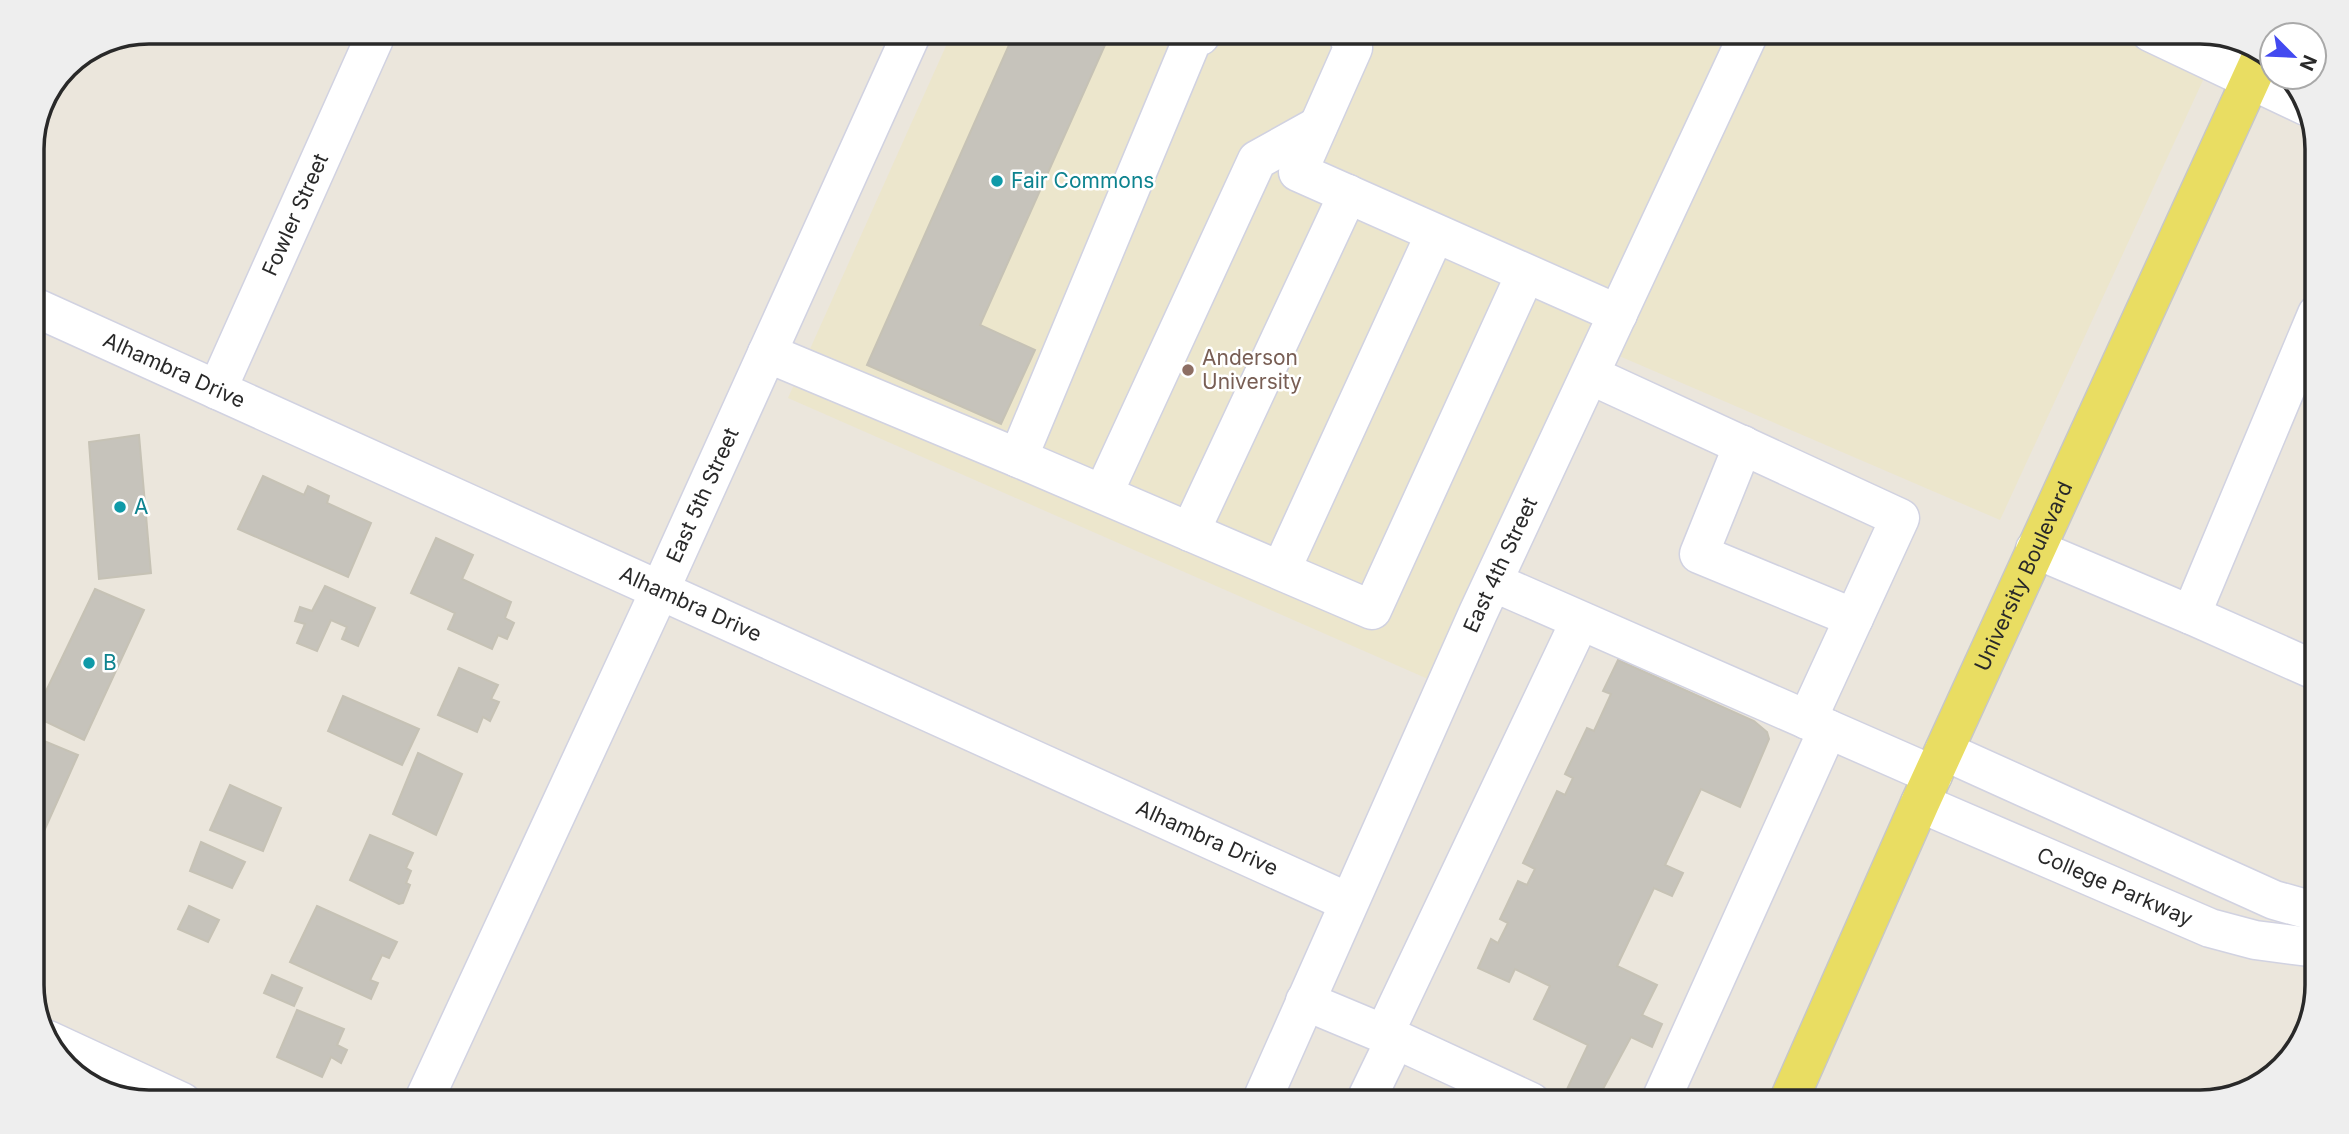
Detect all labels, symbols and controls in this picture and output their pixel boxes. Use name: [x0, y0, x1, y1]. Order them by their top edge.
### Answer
north arrow: [2258, 21, 2328, 91]
text: N: [2295, 51, 2322, 74]
street label: Fowler Street: [257, 149, 333, 280]
place label: Fair Commons: [1011, 168, 1154, 193]
marker: Fair Commons: [989, 173, 1005, 189]
street label: Alhambra Drive: [100, 327, 249, 413]
place label: Anderson University: [1202, 345, 1302, 394]
marker: Anderson University: [1180, 362, 1196, 378]
street label: East 5th Street: [661, 424, 744, 567]
street label: University Boulevard: [1969, 478, 2077, 675]
street label: East 4th Street: [1458, 493, 1542, 636]
place label: A: [134, 494, 149, 519]
marker: A: [112, 499, 128, 515]
street label: Alhambra Drive: [616, 561, 766, 647]
place label: B: [103, 650, 117, 675]
marker: B: [81, 655, 97, 671]
street label: Alhambra Drive: [1133, 795, 1282, 881]
street label: College Parkway: [2033, 842, 2197, 931]

